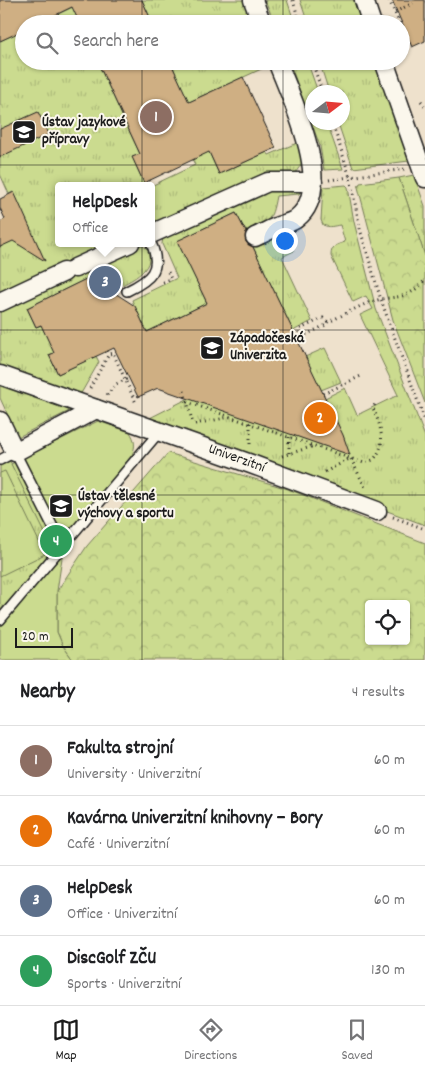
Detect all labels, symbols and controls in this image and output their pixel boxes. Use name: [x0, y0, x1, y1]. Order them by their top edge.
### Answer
search box: [15, 15, 410, 70]
icon: search: [33, 29, 61, 57]
text: Search here: [73, 29, 159, 56]
north arrow: [305, 85, 350, 130]
pin: 1: [140, 98, 172, 136]
place label: Ústav jazykové přípravy: [42, 112, 126, 151]
school or university icon: Ústav jazykové přípravy: [11, 119, 37, 145]
popup: [55, 182, 155, 247]
text: HelpDesk: [72, 190, 138, 217]
text: Office: [72, 217, 108, 240]
your location: [272, 228, 298, 254]
pin: 3: [89, 263, 121, 301]
place label: Západočeská Univerzita: [230, 328, 305, 367]
school or university icon: Západočeská Univerzita: [199, 335, 225, 361]
pin: 2: [304, 399, 336, 437]
street label: Univerzitní: [205, 439, 269, 480]
place label: Ústav tělesné výchovy a sportu: [78, 486, 174, 525]
school or university icon: Ústav tělesné výchovy a sportu: [48, 493, 74, 519]
pin: 4: [40, 522, 72, 560]
map controls: [365, 600, 410, 645]
button: locate: [365, 600, 410, 645]
scale bar: [15, 625, 72, 648]
text: 20 m: [22, 627, 49, 647]
text: Nearby: [20, 678, 75, 708]
text: 4 results: [352, 681, 405, 704]
text: Fakulta strojní: [67, 736, 173, 763]
text: 1: [34, 749, 38, 772]
text: 60 m: [374, 749, 405, 772]
text: University · Univerzitní: [67, 763, 201, 786]
text: Kavárna Univerzitní knihovny – Bory: [67, 806, 322, 833]
text: 2: [33, 819, 40, 842]
text: 60 m: [374, 819, 405, 842]
text: Café · Univerzitní: [67, 833, 169, 856]
text: HelpDesk: [67, 876, 132, 903]
text: 3: [32, 889, 40, 912]
text: 60 m: [374, 889, 405, 912]
text: Office · Univerzitní: [67, 903, 177, 926]
text: DiscGolf ZČU: [67, 946, 156, 973]
text: 4: [33, 959, 39, 982]
text: 130 m: [371, 959, 405, 982]
text: Sports · Univerzitní: [67, 973, 181, 996]
tab: Map: [52, 1016, 80, 1066]
tab: Directions: [184, 1016, 237, 1066]
tab: Saved: [342, 1016, 373, 1066]

